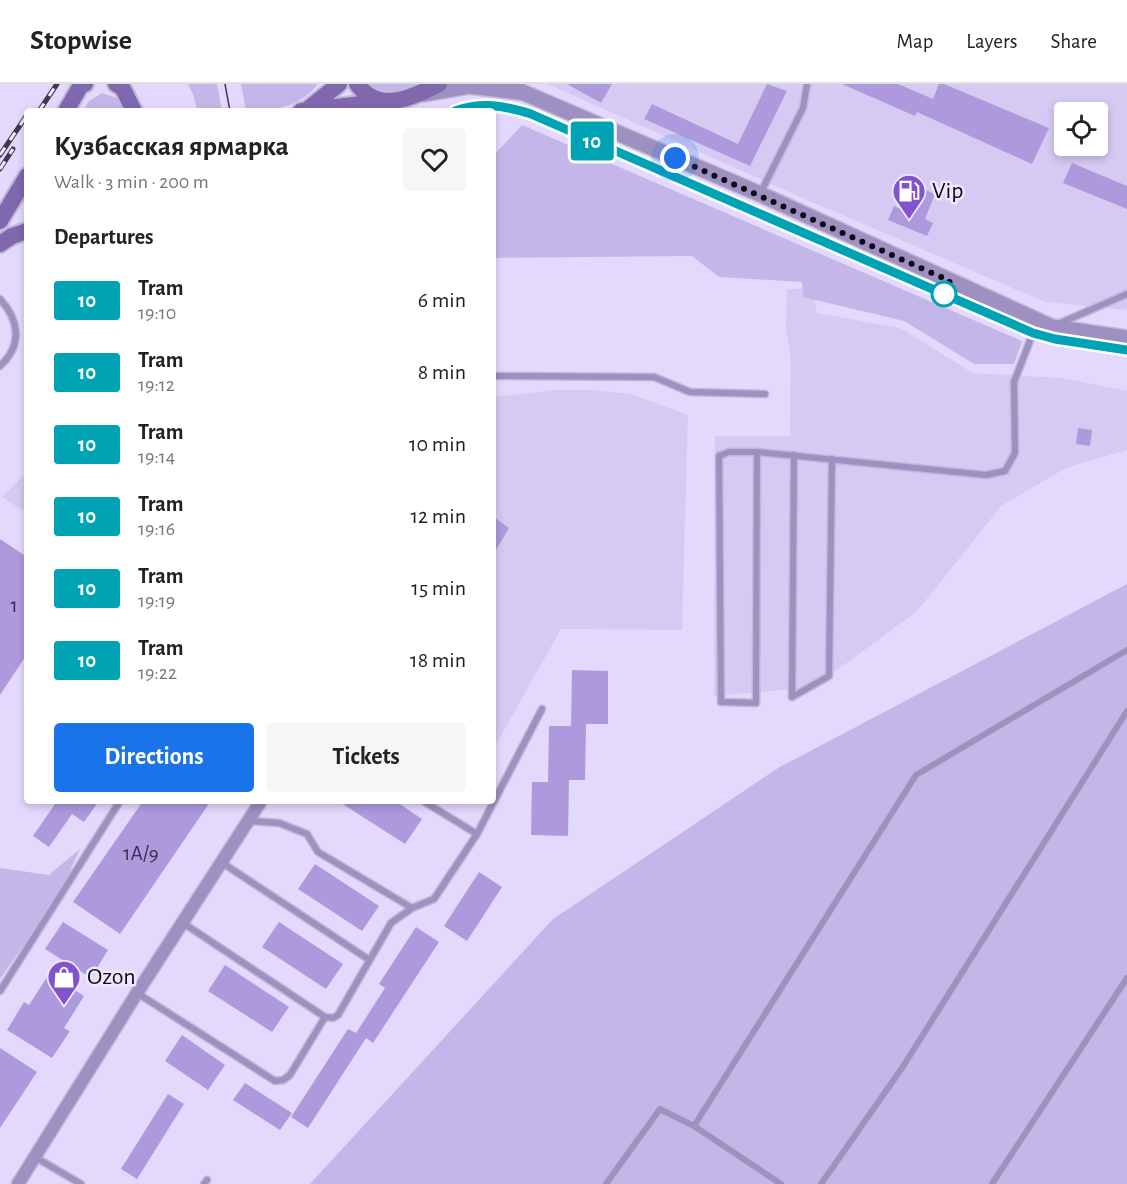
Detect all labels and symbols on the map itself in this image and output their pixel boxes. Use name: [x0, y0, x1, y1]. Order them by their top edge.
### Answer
line badge: 10: [565, 122, 619, 160]
your location: [660, 143, 690, 173]
fuel station icon: Vip: [891, 173, 927, 220]
place label: Vip: [932, 179, 964, 203]
unlabelled marker: [931, 281, 957, 307]
house number: 1: [10, 595, 18, 616]
house number: 1А/9: [123, 843, 159, 864]
shop icon: Ozon: [46, 959, 82, 1006]
place label: Ozon: [87, 965, 136, 989]

